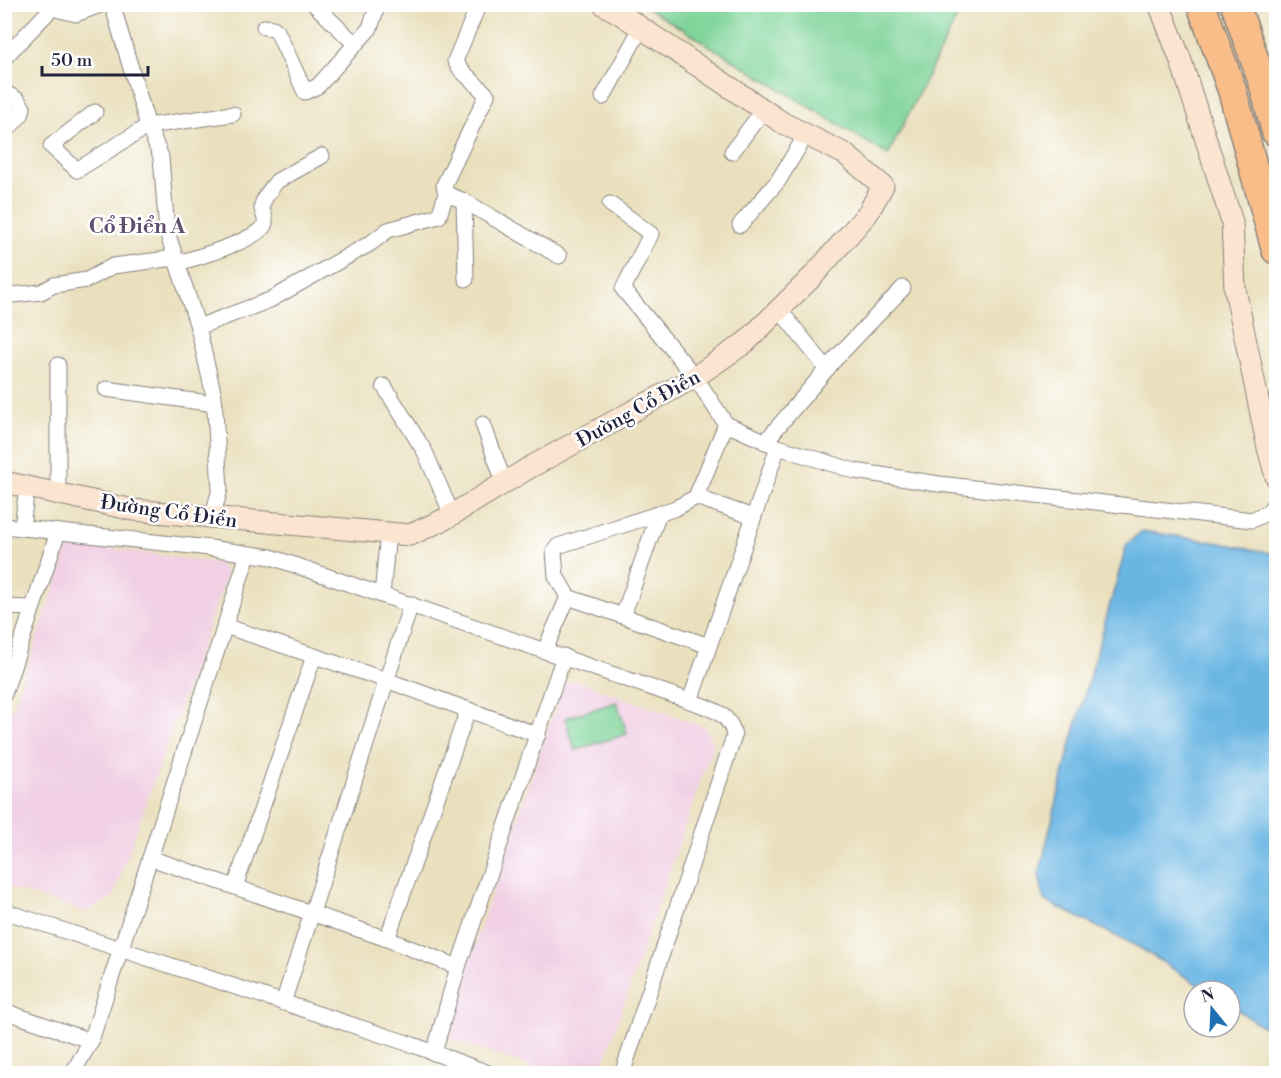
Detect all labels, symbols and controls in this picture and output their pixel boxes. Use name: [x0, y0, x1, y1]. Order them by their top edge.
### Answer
scale bar: [42, 39, 148, 77]
text: 50 m: [51, 49, 93, 72]
district label: Cổ Điển A: [89, 214, 186, 240]
street label: Đường Cổ Điển: [572, 365, 705, 454]
street label: Đường Cổ Điển: [99, 491, 239, 534]
north arrow: [1182, 979, 1242, 1039]
text: N: [1199, 984, 1217, 1007]

